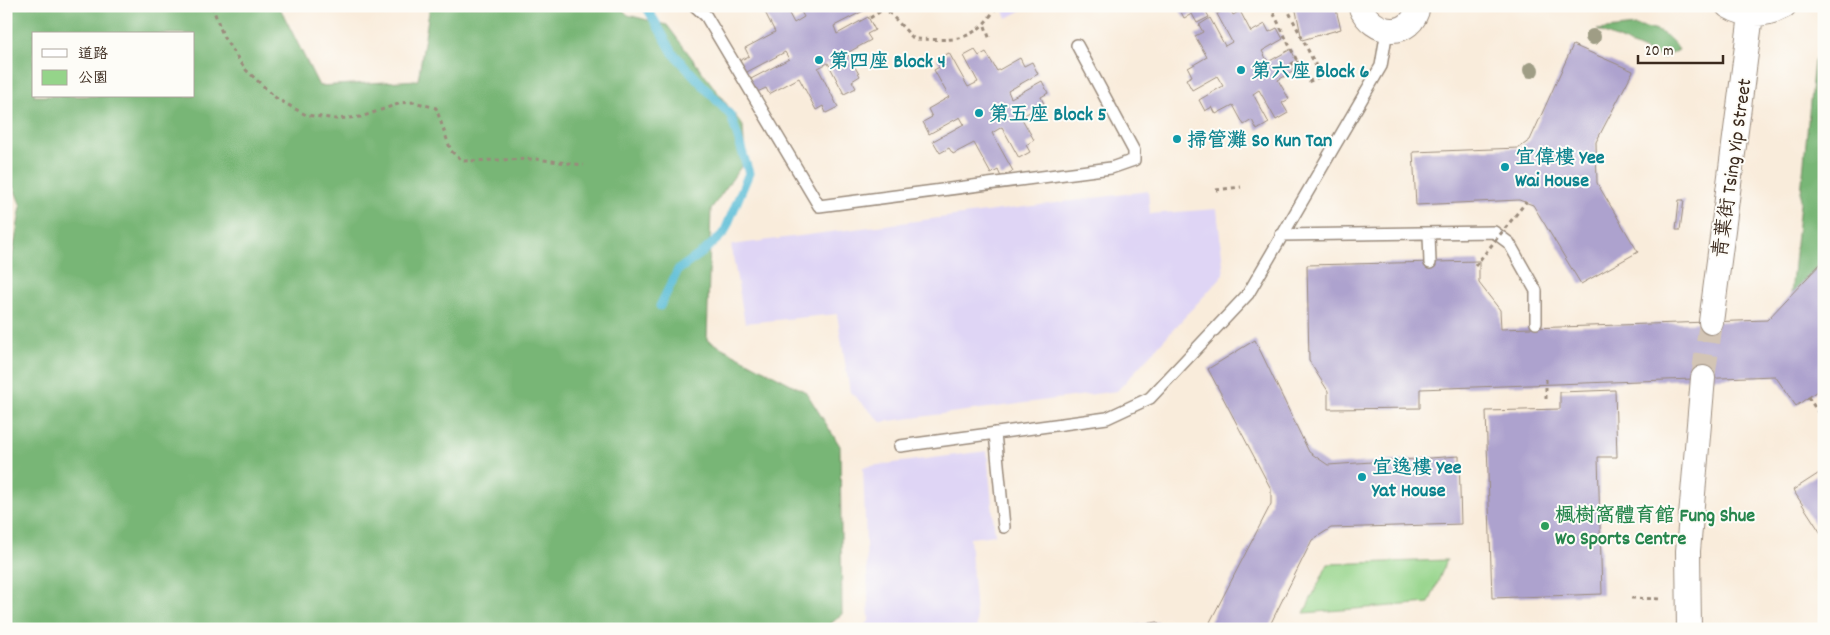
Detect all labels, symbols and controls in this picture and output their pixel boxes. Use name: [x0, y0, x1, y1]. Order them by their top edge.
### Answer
legend: [32, 32, 195, 98]
scale bar: [1638, 32, 1722, 64]
text: 20 m: [1645, 41, 1673, 63]
text: 道路: [78, 44, 108, 66]
place label: 第四座 Block 4: [829, 49, 946, 77]
marker: 第四座 Block 4: [813, 54, 825, 66]
place label: 第六座 Block 6: [1251, 59, 1370, 87]
marker: 第六座 Block 6: [1235, 64, 1247, 76]
text: 公園: [78, 68, 108, 90]
street label: 青葉街 Tsing Yip Street: [1708, 77, 1760, 260]
place label: 第五座 Block 5: [989, 102, 1107, 130]
marker: 第五座 Block 5: [973, 107, 985, 119]
place label: 掃管灘 So Kun Tan: [1187, 128, 1332, 156]
marker: 掃管灘 So Kun Tan: [1171, 133, 1183, 145]
place label: 宜偉樓 Yee Wai House: [1515, 145, 1605, 196]
marker: 宜偉樓 Yee Wai House: [1499, 161, 1511, 173]
place label: 宜逸樓 Yee Yat House: [1371, 455, 1462, 506]
marker: 宜逸樓 Yee Yat House: [1356, 471, 1368, 483]
place label: 楓樹窩體育館 Fung Shue Wo Sports Centre: [1555, 503, 1755, 554]
marker: 楓樹窩體育館 Fung Shue Wo Sports Centre: [1539, 520, 1551, 532]

